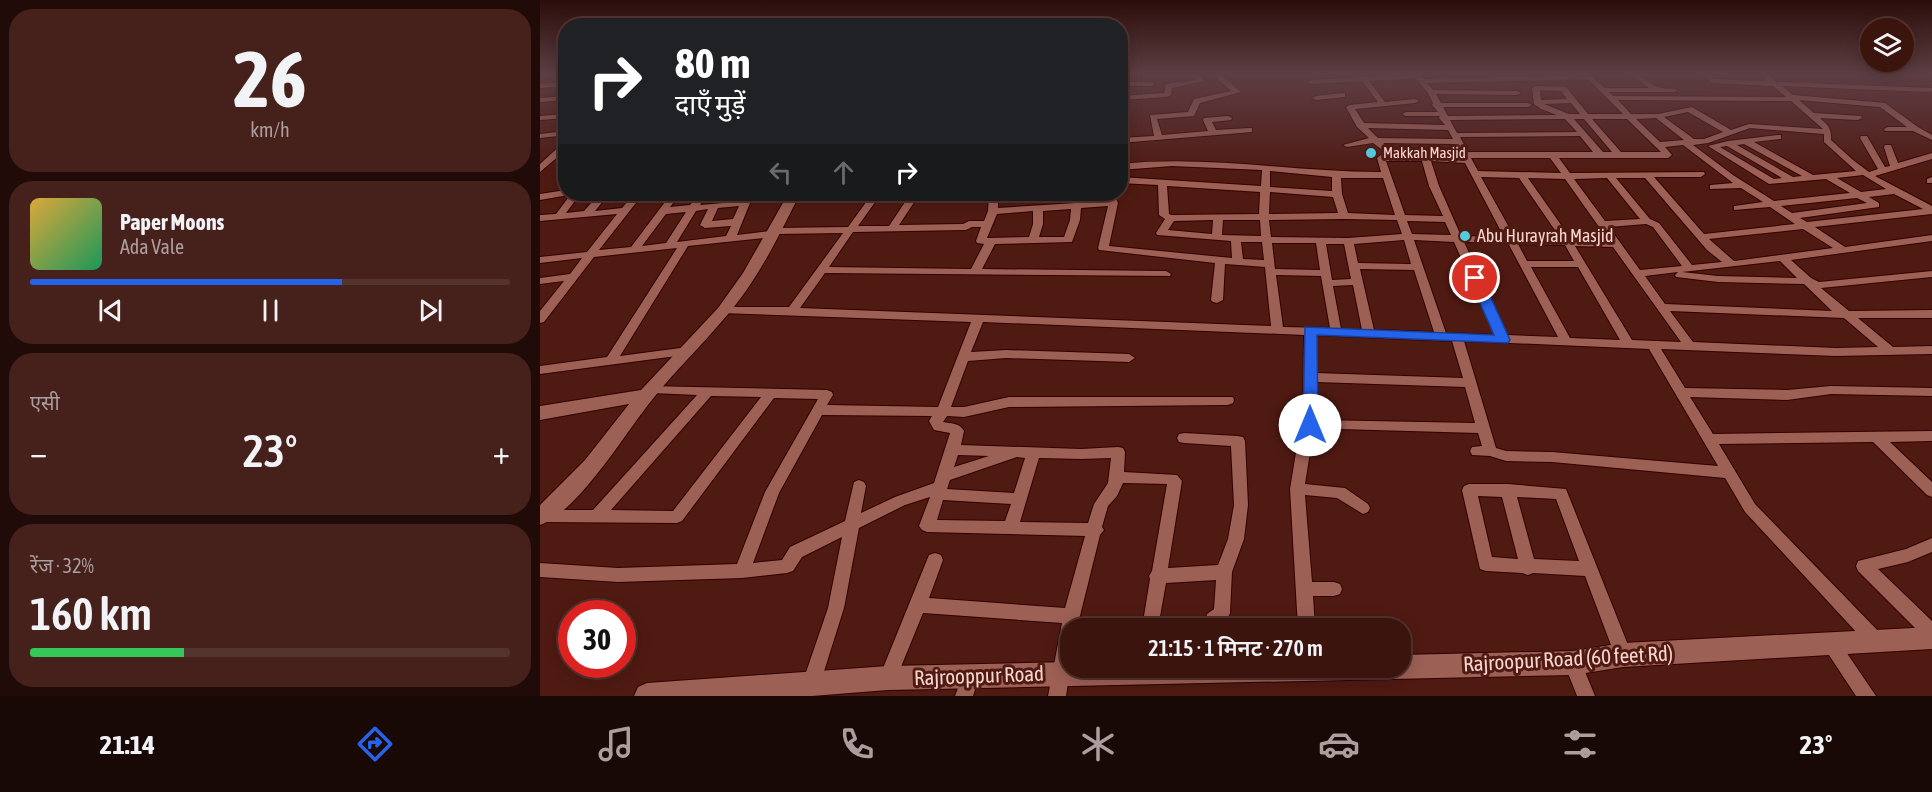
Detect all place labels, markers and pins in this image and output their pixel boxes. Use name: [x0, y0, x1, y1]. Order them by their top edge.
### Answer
place label: Makkah Masjid: [1383, 144, 1466, 161]
marker: Makkah Masjid: [1364, 146, 1378, 160]
place label: Abu Hurayrah Masjid: [1477, 225, 1614, 246]
marker: Abu Hurayrah Masjid: [1458, 229, 1472, 243]
pin: [1449, 252, 1500, 303]

